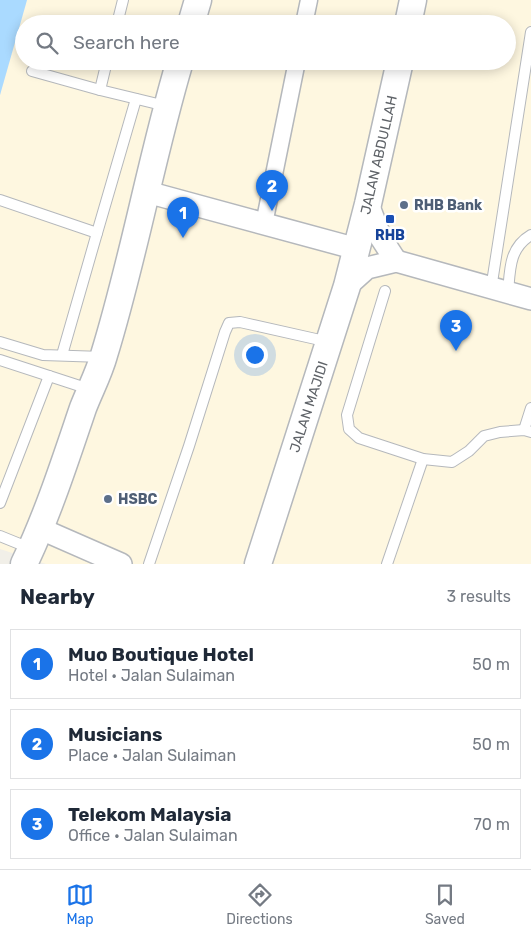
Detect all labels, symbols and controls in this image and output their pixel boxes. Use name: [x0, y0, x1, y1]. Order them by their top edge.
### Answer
search box: [15, 15, 516, 70]
icon: search: [33, 29, 61, 57]
text: Search here: [73, 31, 180, 54]
street label: JALAN ABDULLAH: [357, 94, 401, 216]
pin: 2: [256, 170, 288, 211]
pin: 1: [167, 197, 199, 238]
place label: RHB Bank: [414, 197, 483, 214]
marker: RHB Bank: [398, 199, 410, 211]
marker: RHB: [384, 213, 396, 225]
place label: RHB: [375, 227, 405, 244]
pin: 3: [440, 310, 472, 351]
your location: [242, 342, 268, 368]
street label: JALAN MAJIDI: [286, 359, 332, 455]
place label: HSBC: [118, 491, 158, 508]
marker: HSBC: [102, 493, 114, 505]
text: Nearby: [20, 584, 95, 609]
text: 3 results: [446, 587, 511, 606]
text: Muo Boutique Hotel: [68, 643, 254, 666]
text: 1: [33, 655, 41, 674]
text: 50 m: [472, 655, 510, 674]
text: Hotel · Jalan Sulaiman: [68, 666, 235, 685]
text: Musicians: [68, 723, 162, 746]
text: 2: [32, 735, 42, 754]
text: 50 m: [472, 735, 510, 754]
text: Place · Jalan Sulaiman: [68, 746, 236, 765]
text: Telekom Malaysia: [68, 803, 231, 826]
text: 3: [32, 815, 42, 834]
text: 70 m: [473, 815, 510, 834]
text: Office · Jalan Sulaiman: [68, 826, 238, 845]
tab: Map: [66, 881, 94, 928]
tab: Directions: [226, 881, 293, 928]
tab: Saved: [425, 881, 465, 928]

